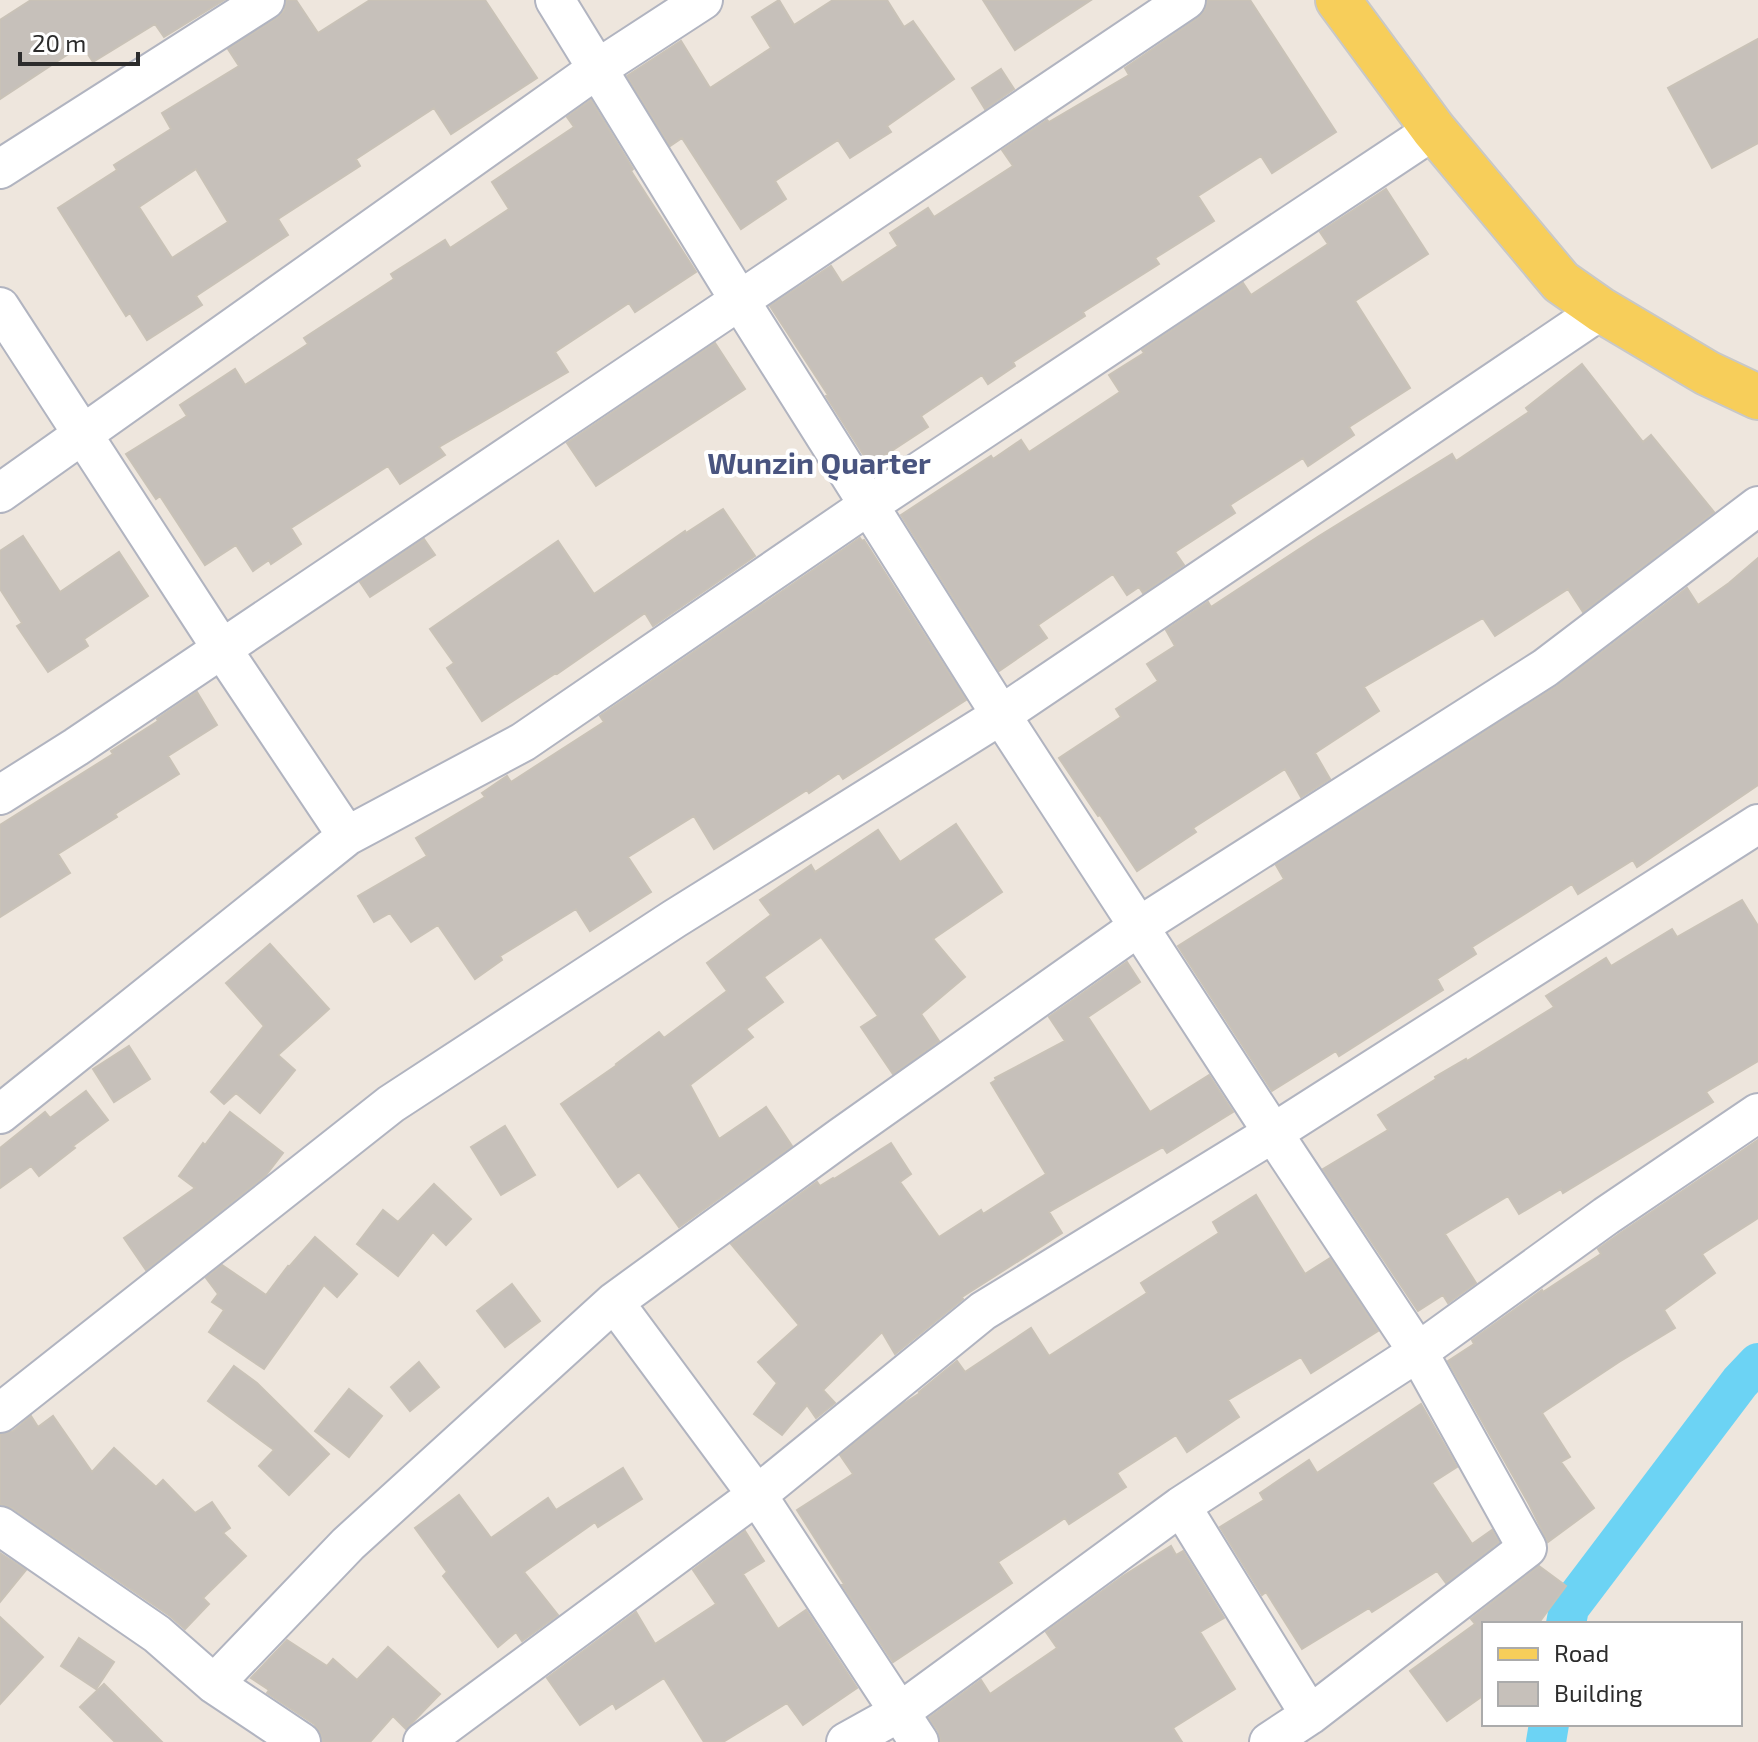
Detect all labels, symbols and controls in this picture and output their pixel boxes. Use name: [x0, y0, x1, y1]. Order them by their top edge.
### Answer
scale bar: [20, 16, 138, 66]
text: 20 m: [32, 28, 86, 57]
district label: Wunzin Quarter: [707, 444, 931, 481]
legend: [1482, 1622, 1742, 1726]
text: Road: [1554, 1638, 1609, 1667]
text: Building: [1554, 1678, 1643, 1707]

